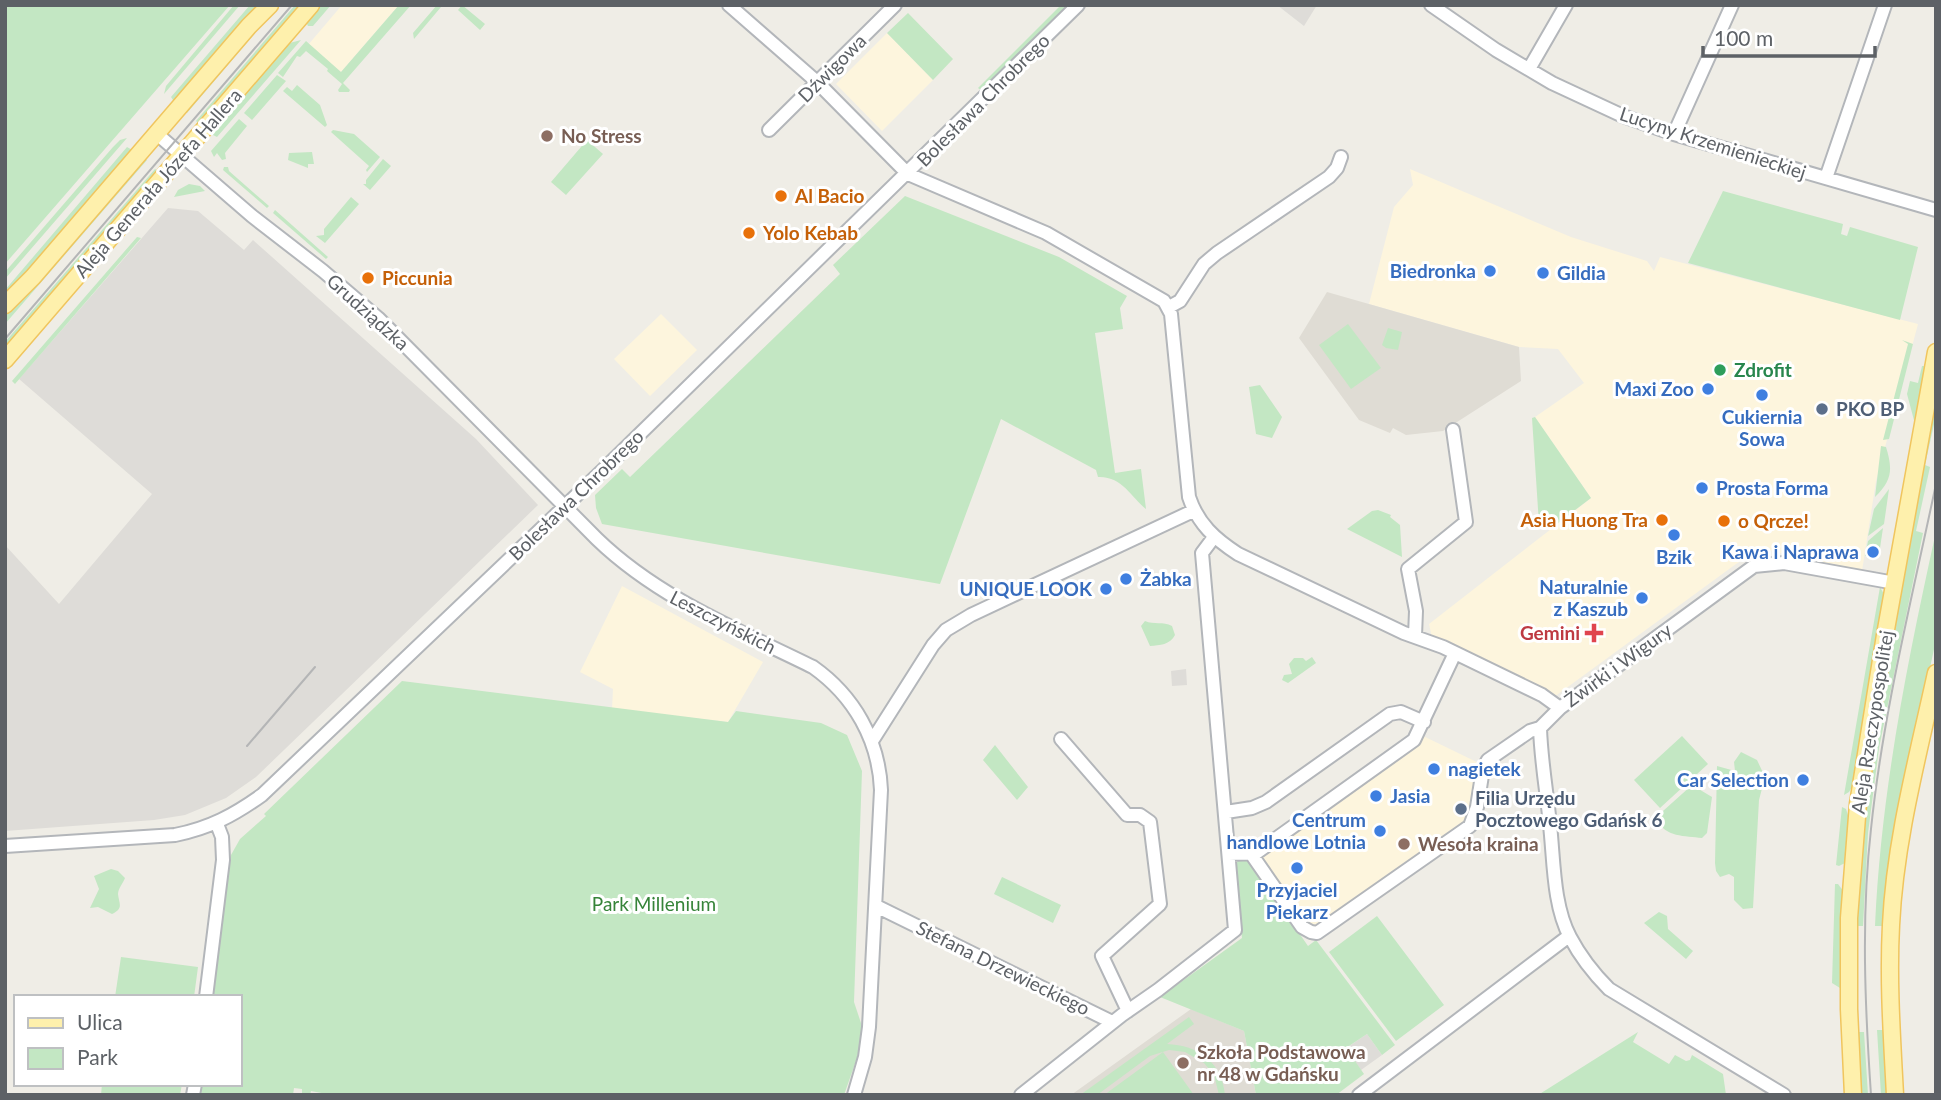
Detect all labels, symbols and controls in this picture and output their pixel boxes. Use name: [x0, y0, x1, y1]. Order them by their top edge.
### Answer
scale bar: [1703, 14, 1874, 58]
text: 100 m: [1714, 25, 1773, 50]
street label: Bolesława Chrobrego: [911, 28, 1054, 171]
street label: Dźwigowa: [793, 29, 871, 107]
street label: Aleja Generała Józefa Hallera: [69, 83, 246, 282]
street label: Lucyny Krzemienieckiej: [1617, 102, 1809, 184]
place label: No Stress: [561, 124, 642, 147]
marker: No Stress: [539, 128, 555, 144]
place label: Al Bacio: [794, 184, 865, 207]
marker: Al Bacio: [773, 188, 789, 204]
place label: Yolo Kebab: [762, 221, 858, 244]
marker: Yolo Kebab: [741, 225, 757, 241]
place label: Biedronka: [1390, 259, 1476, 282]
place label: Gildia: [1557, 261, 1606, 284]
marker: Biedronka: [1482, 263, 1498, 279]
marker: Gildia: [1535, 265, 1551, 281]
place label: Piccunia: [382, 266, 453, 289]
street label: Grudziądzka: [322, 269, 414, 355]
marker: Piccunia: [360, 270, 376, 286]
place label: Zdrofit: [1734, 358, 1792, 381]
marker: Zdrofit: [1712, 362, 1728, 378]
place label: Maxi Zoo: [1614, 377, 1694, 400]
marker: Maxi Zoo: [1700, 381, 1716, 397]
marker: Cukiernia Sowa: [1754, 387, 1770, 403]
place label: PKO BP: [1836, 397, 1905, 420]
marker: PKO BP: [1814, 401, 1830, 417]
place label: Cukiernia Sowa: [1722, 405, 1802, 450]
street label: Bolesława Chrobrego: [504, 424, 648, 565]
place label: Prosta Forma: [1716, 476, 1828, 499]
marker: Prosta Forma: [1694, 480, 1710, 496]
place label: Asia Huong Tra: [1519, 508, 1648, 531]
place label: o Qrcze!: [1738, 509, 1809, 532]
marker: Asia Huong Tra: [1654, 512, 1670, 528]
marker: o Qrcze!: [1716, 513, 1732, 529]
marker: Bzik: [1666, 527, 1682, 543]
place label: Kawa i Naprawa: [1722, 540, 1859, 563]
marker: Kawa i Naprawa: [1865, 544, 1881, 560]
place label: Bzik: [1656, 545, 1693, 568]
place label: Żabka: [1140, 567, 1192, 590]
marker: Żabka: [1118, 571, 1134, 587]
place label: Naturalnie z Kaszub: [1539, 575, 1628, 620]
place label: UNIQUE LOOK: [960, 577, 1093, 600]
marker: UNIQUE LOOK: [1098, 581, 1114, 597]
street label: Leszczyńskich: [666, 585, 780, 658]
marker: Naturalnie z Kaszub: [1634, 590, 1650, 606]
street label: Żwirki i Wigury: [1560, 618, 1676, 711]
place label: Gemini: [1520, 621, 1580, 644]
marker: Gemini: [1586, 625, 1602, 641]
street label: Aleja Rzeczypospolitej: [1846, 629, 1897, 815]
place label: nagietek: [1448, 757, 1521, 780]
marker: nagietek: [1426, 761, 1442, 777]
place label: Car Selection: [1677, 768, 1789, 791]
marker: Car Selection: [1795, 772, 1811, 788]
place label: Jasia: [1390, 784, 1430, 807]
place label: Filia Urzędu Pocztowego Gdańsk 6: [1475, 786, 1662, 831]
marker: Jasia: [1368, 788, 1384, 804]
marker: Filia Urzędu Pocztowego Gdańsk 6: [1453, 801, 1469, 817]
place label: Centrum handlowe Lotnia: [1226, 808, 1366, 853]
marker: Centrum handlowe Lotnia: [1372, 823, 1388, 839]
place label: Wesoła kraina: [1418, 832, 1539, 855]
marker: Wesoła kraina: [1396, 836, 1412, 852]
marker: Przyjaciel Piekarz: [1289, 860, 1305, 876]
place label: Przyjaciel Piekarz: [1257, 878, 1337, 923]
park label: Park Millenium: [592, 892, 716, 915]
street label: Stefana Drzewieckiego: [913, 915, 1094, 1020]
legend: [14, 995, 242, 1086]
text: Ulica: [77, 1009, 123, 1034]
place label: Szkoła Podstawowa nr 48 w Gdańsku: [1197, 1040, 1366, 1085]
text: Park: [77, 1044, 118, 1069]
marker: Szkoła Podstawowa nr 48 w Gdańsku: [1175, 1055, 1191, 1071]

